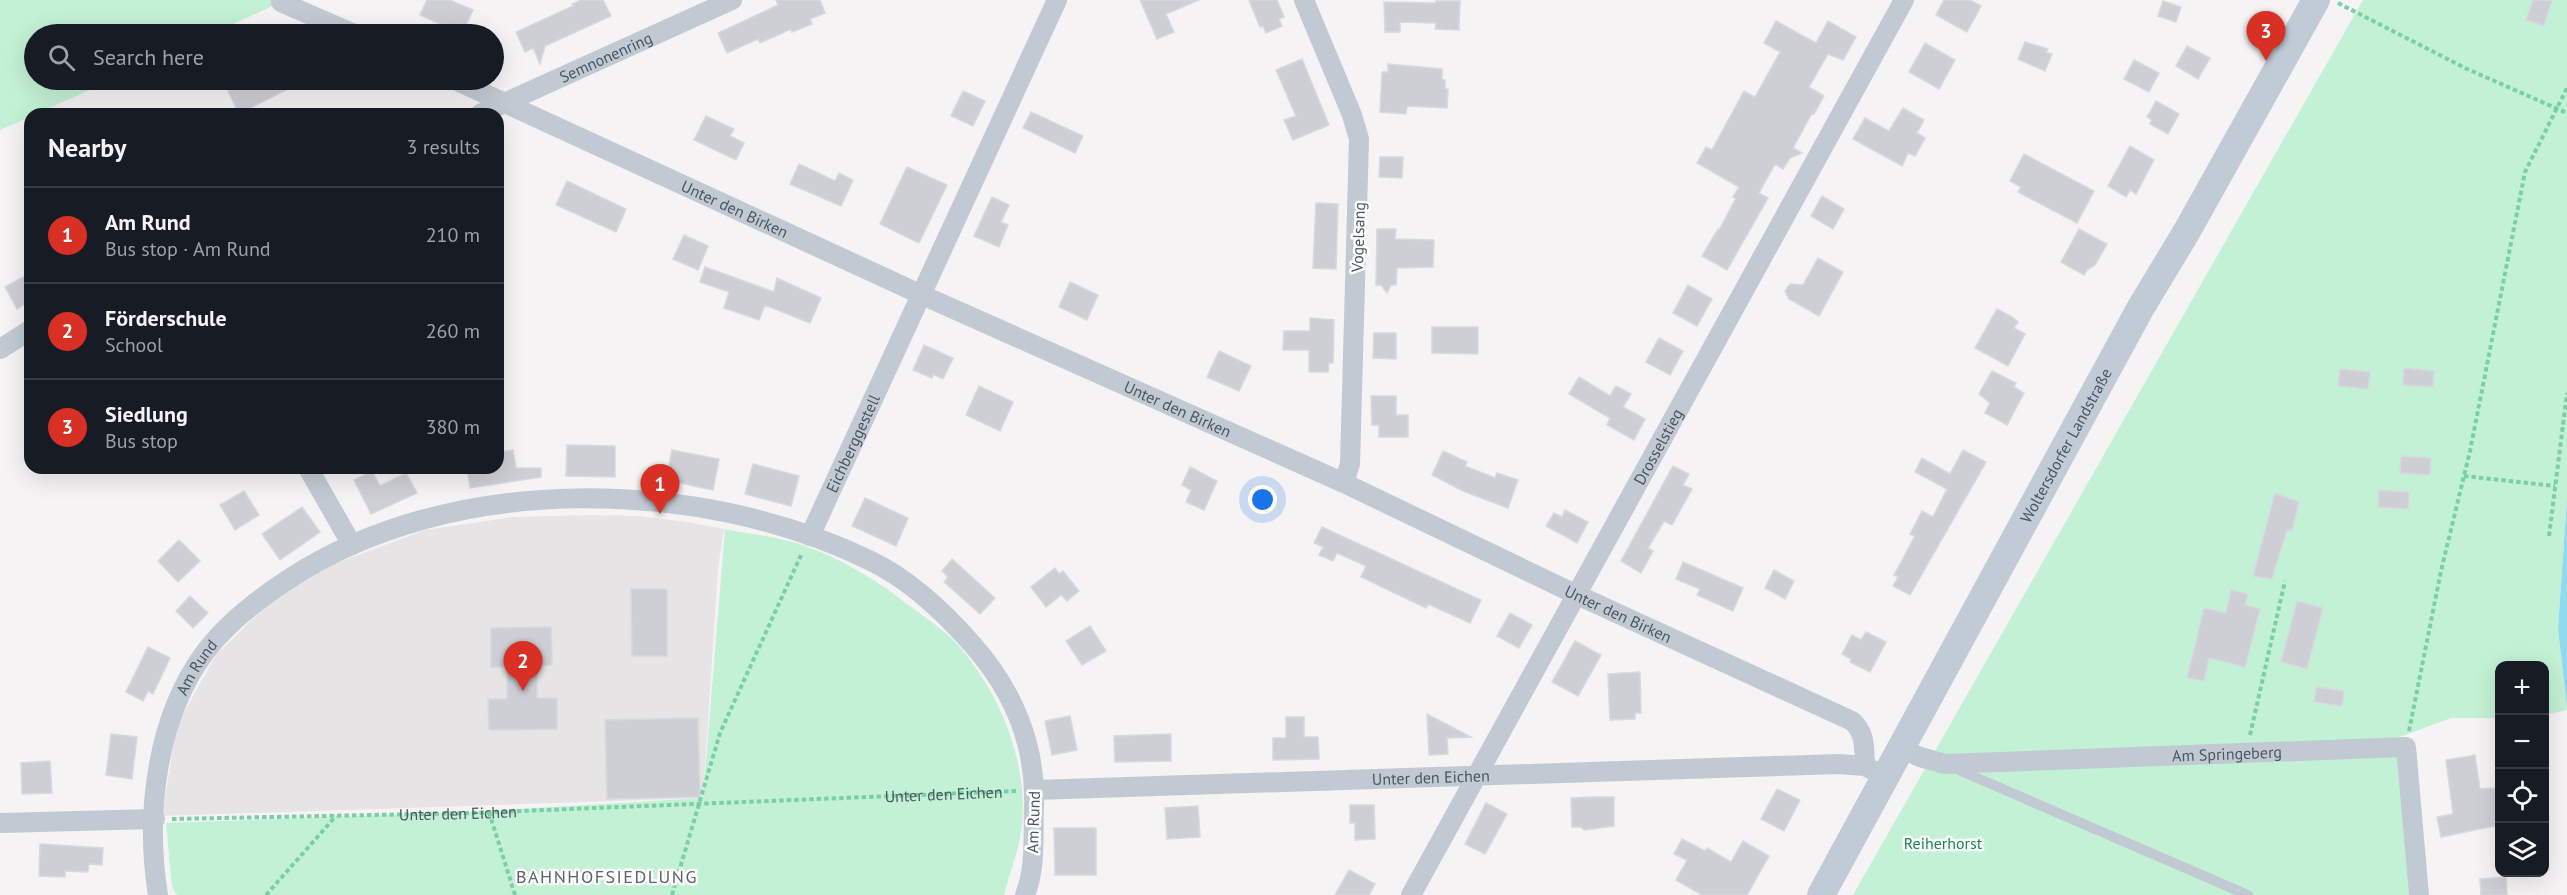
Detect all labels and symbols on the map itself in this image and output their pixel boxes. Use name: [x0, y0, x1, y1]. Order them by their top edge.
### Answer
pin: 3: [2246, 11, 2286, 61]
street label: Semnonenring: [556, 27, 655, 87]
street label: Unter den Birken: [678, 176, 791, 242]
street label: Vogelsang: [1347, 202, 1369, 273]
street label: Woltersdorfer Landstraße: [2016, 364, 2116, 526]
street label: Unter den Birken: [1121, 376, 1235, 442]
street label: Eichberggestell: [821, 391, 884, 496]
street label: Drosselstieg: [1629, 405, 1687, 488]
pin: 1: [640, 464, 680, 514]
your location: [1248, 485, 1277, 514]
street label: Unter den Birken: [1561, 581, 1675, 647]
street label: Am Rund: [172, 635, 221, 698]
pin: 2: [504, 642, 542, 691]
street label: Am Springeberg: [2172, 742, 2282, 766]
street label: Unter den Eichen: [1372, 765, 1490, 789]
street label: Unter den Eichen: [884, 782, 1003, 806]
street label: Am Rund: [1022, 791, 1044, 853]
street label: Unter den Eichen: [399, 801, 517, 824]
park label: Reiherhorst: [1904, 833, 1983, 853]
district label: BAHNHOFSIEDLUNG: [516, 865, 698, 888]

